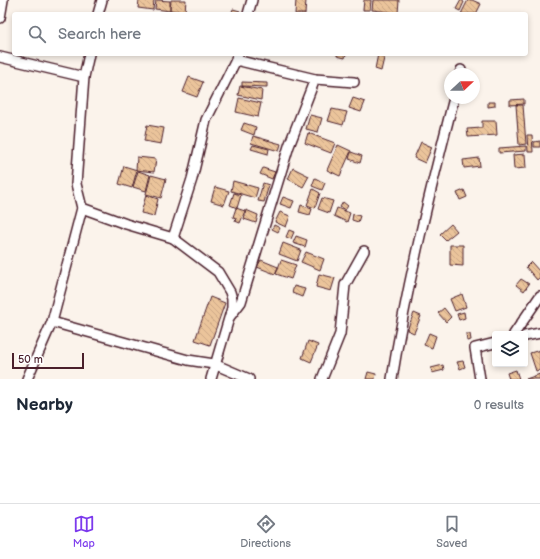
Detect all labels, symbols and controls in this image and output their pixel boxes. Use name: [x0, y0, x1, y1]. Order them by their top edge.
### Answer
search box: [12, 12, 528, 56]
icon: search: [26, 23, 48, 45]
text: Search here: [58, 25, 141, 44]
north arrow: [444, 68, 480, 104]
map controls: [492, 331, 528, 367]
button: layers: [492, 331, 528, 367]
scale bar: [12, 351, 84, 370]
text: 50 m: [18, 353, 43, 366]
text: Nearby: [16, 395, 73, 415]
text: 0 results: [474, 397, 524, 413]
tab: Map: [73, 513, 95, 550]
tab: Directions: [240, 513, 291, 550]
tab: Saved: [436, 513, 467, 550]

